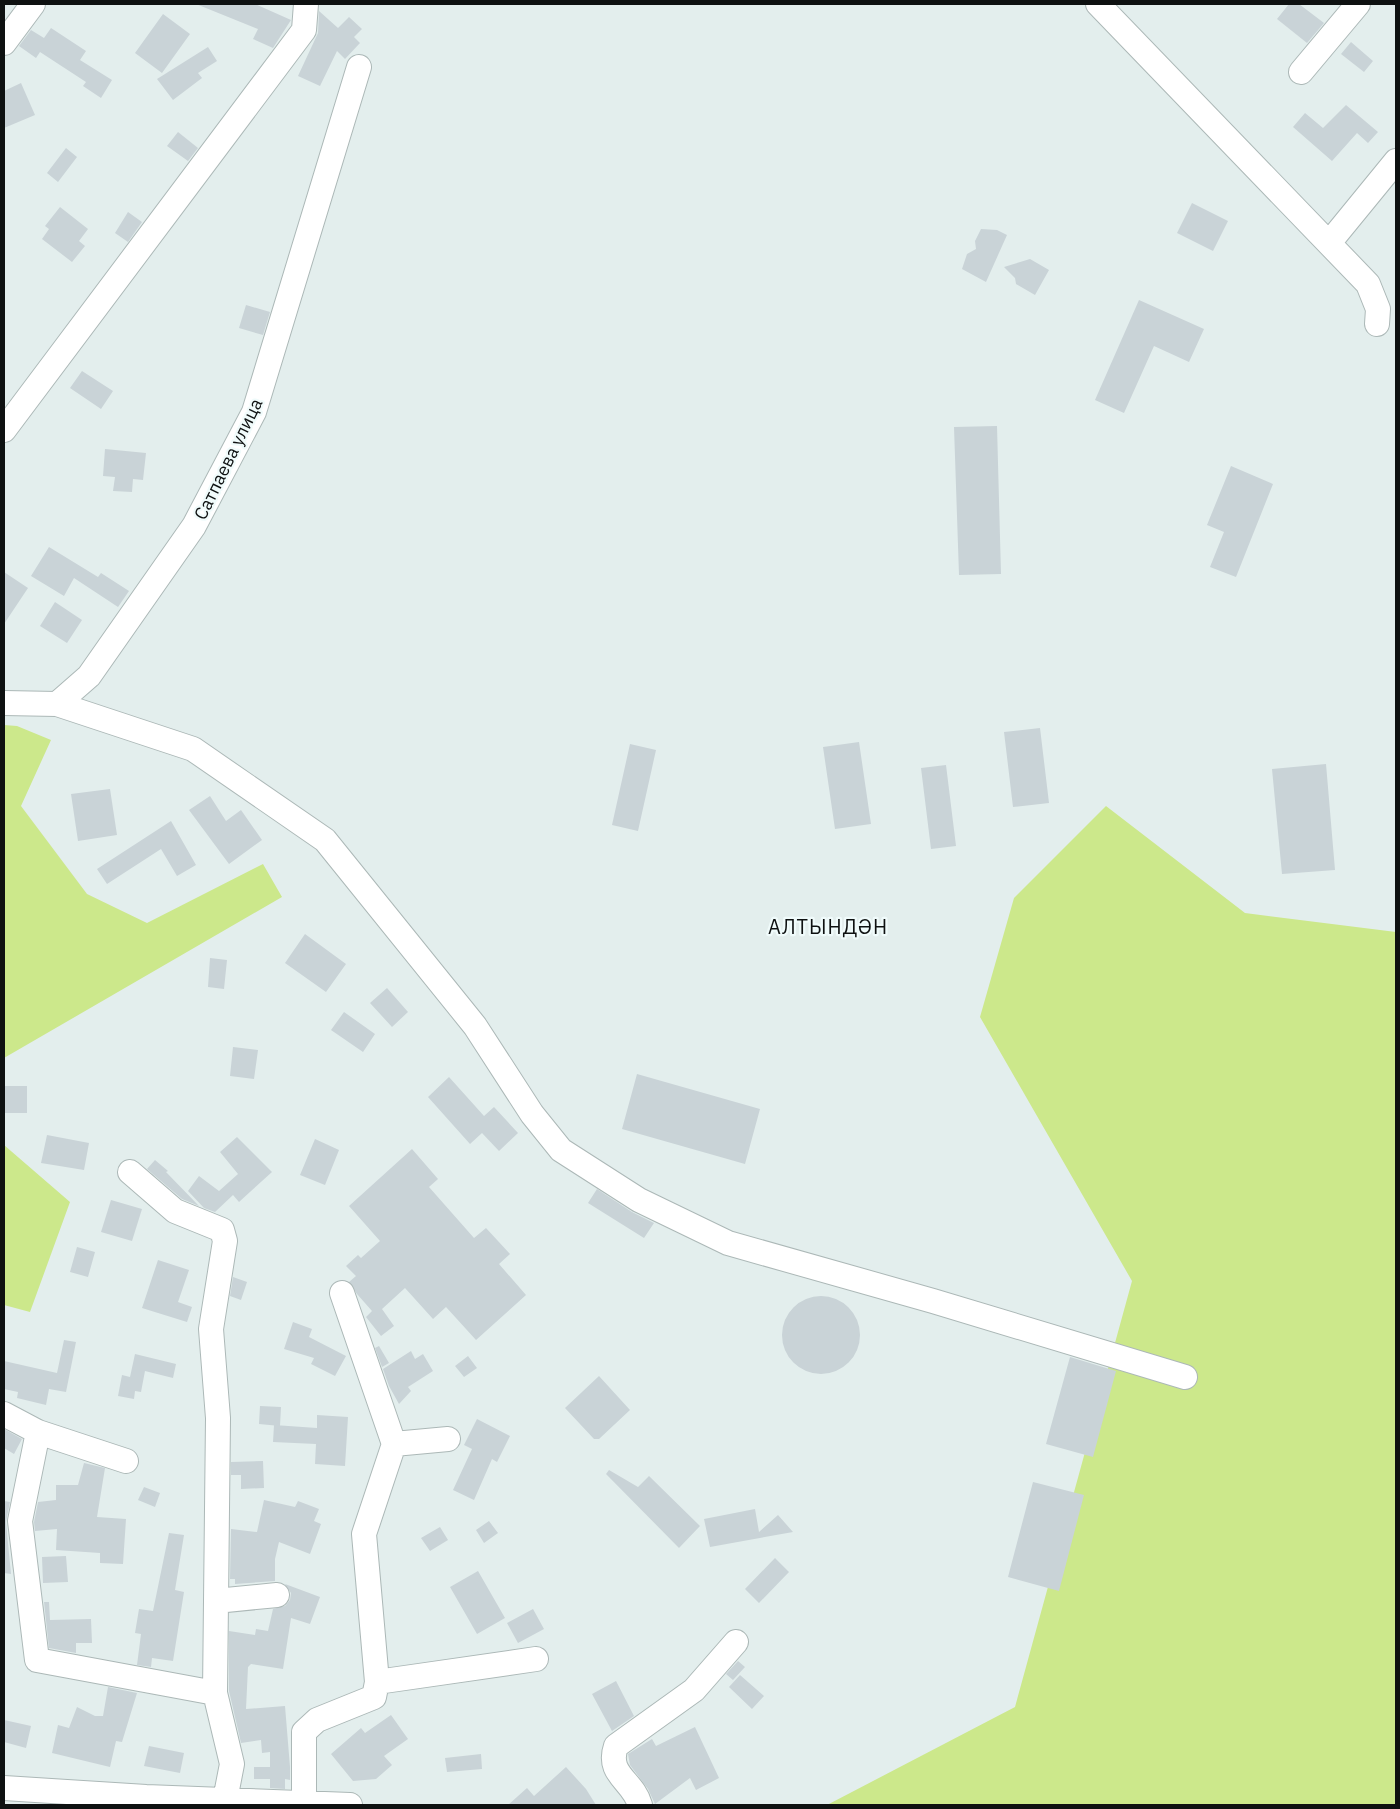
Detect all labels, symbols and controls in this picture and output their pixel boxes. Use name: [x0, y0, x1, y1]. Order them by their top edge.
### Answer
street label: Сатпаева улица: [189, 394, 268, 524]
district label: АЛТЫНДӘН: [768, 913, 888, 940]

